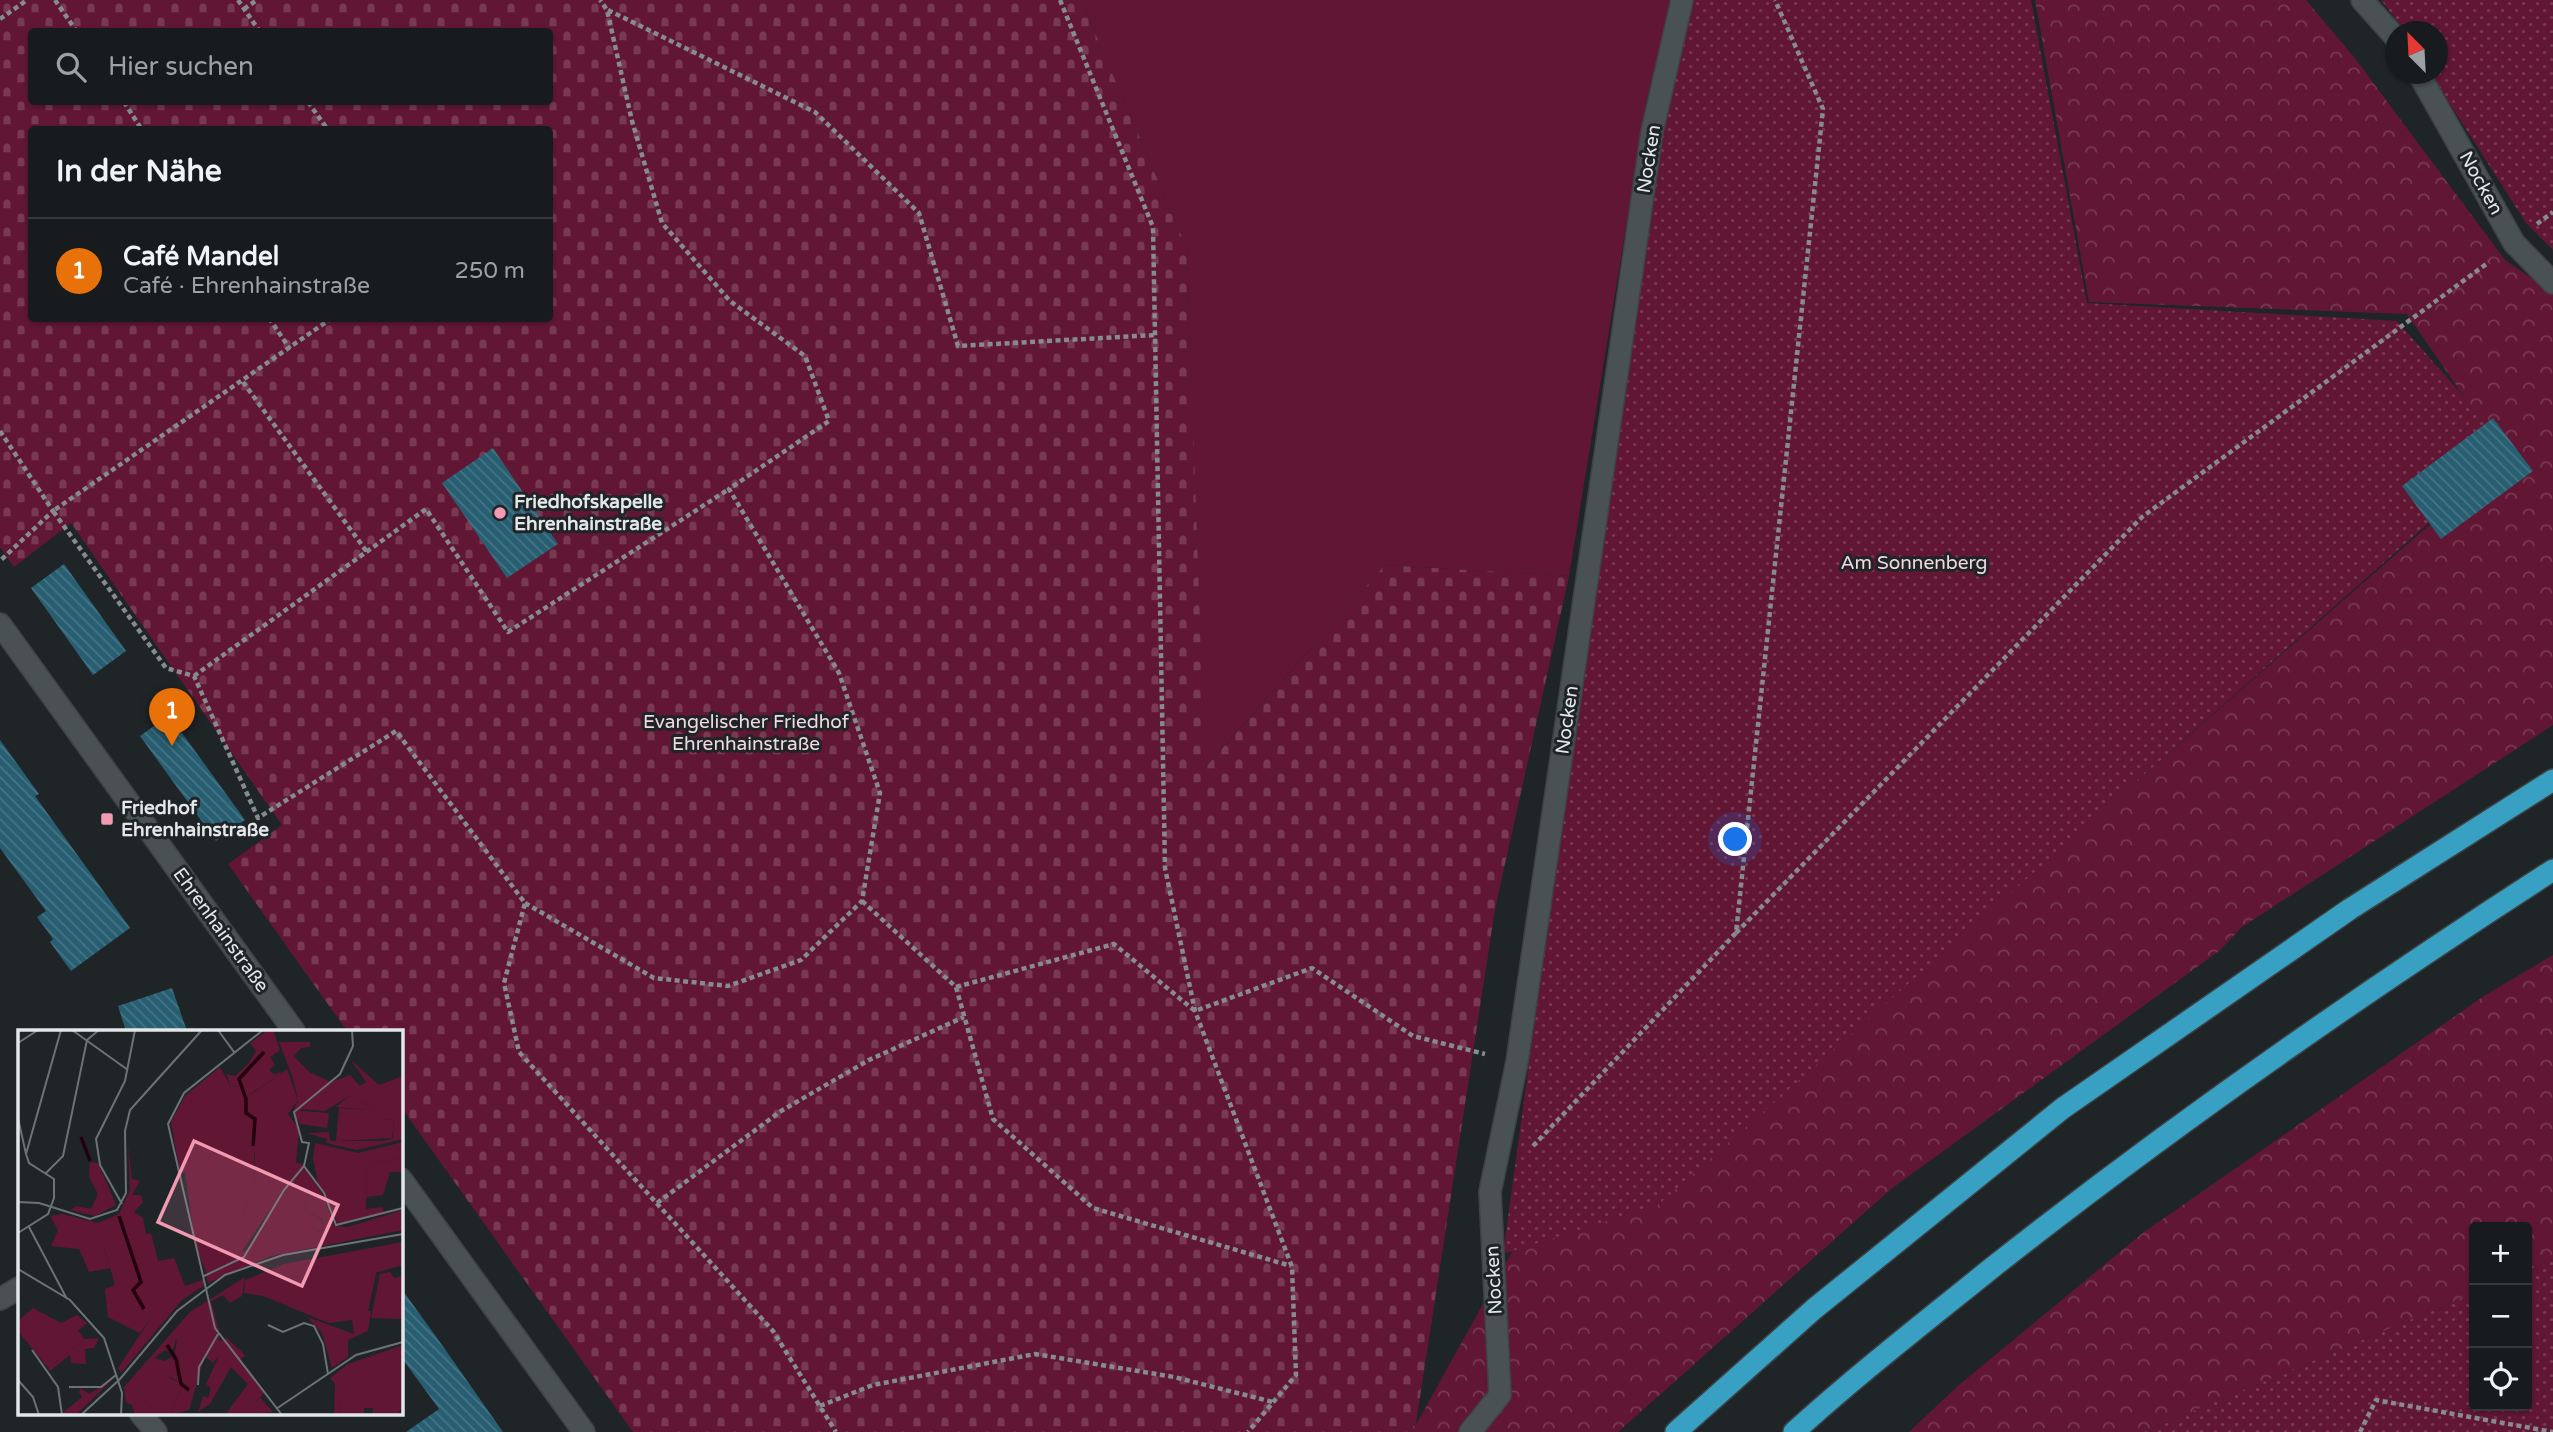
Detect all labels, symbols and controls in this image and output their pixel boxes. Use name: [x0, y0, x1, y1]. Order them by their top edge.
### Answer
north arrow: [2385, 21, 2448, 84]
search box: [28, 28, 553, 105]
icon: search: [52, 48, 90, 86]
text: Hier suchen: [108, 51, 254, 82]
street label: Nocken: [1633, 123, 1665, 195]
street label: Nocken: [2455, 147, 2507, 219]
text: In der Nähe: [56, 153, 222, 190]
text: Café Mandel: [123, 241, 279, 272]
text: 1: [72, 257, 86, 285]
text: 250 m: [455, 257, 525, 285]
text: Café · Ehrenhainstraße: [123, 272, 370, 300]
place label: Friedhofskapelle Ehrenhainstraße: [514, 491, 663, 535]
marker: Friedhofskapelle Ehrenhainstraße: [492, 505, 508, 521]
park label: Am Sonnenberg: [1841, 552, 1987, 574]
street label: Nocken: [1551, 684, 1583, 756]
pin: 1: [149, 688, 195, 746]
park label: Evangelischer Friedhof Ehrenhainstraße: [643, 711, 850, 755]
place label: Friedhof Ehrenhainstraße: [121, 797, 269, 841]
marker: Friedhof Ehrenhainstraße: [99, 811, 115, 827]
your location: [1718, 822, 1752, 856]
street label: Ehrenhainstraße: [169, 864, 273, 996]
inset map: [18, 1030, 402, 1414]
map controls: [2469, 1222, 2532, 1411]
button: +: [2469, 1222, 2532, 1285]
street label: Nocken: [1481, 1245, 1507, 1315]
button: −: [2469, 1285, 2532, 1348]
button: locate: [2469, 1348, 2532, 1411]

